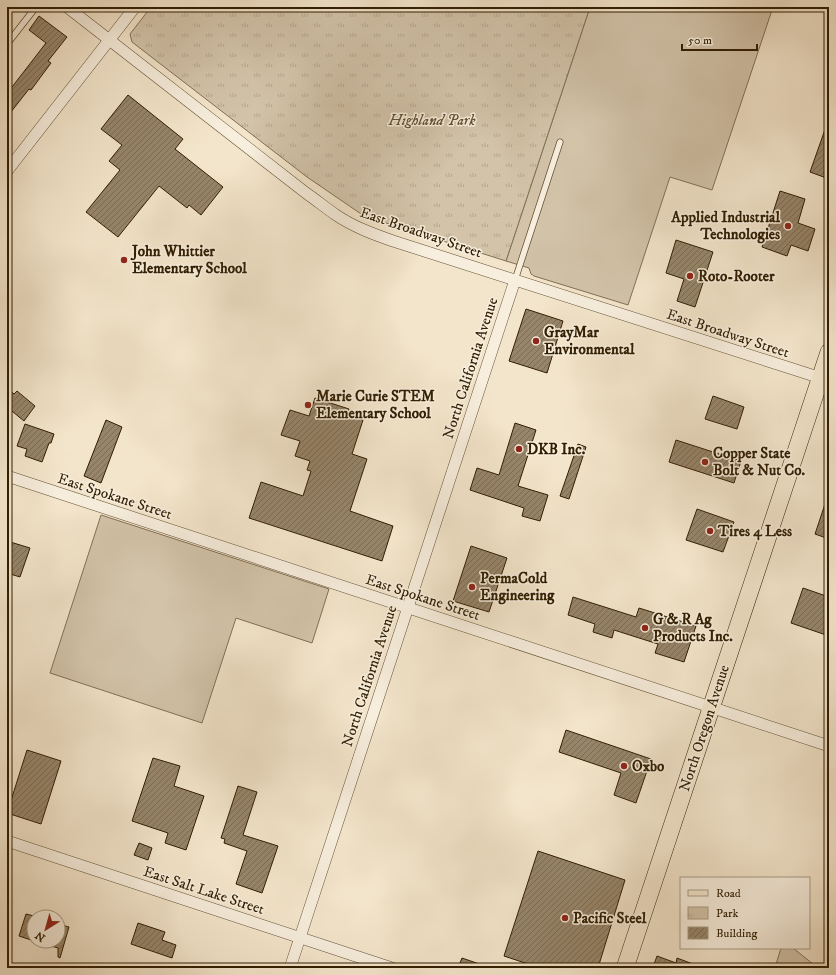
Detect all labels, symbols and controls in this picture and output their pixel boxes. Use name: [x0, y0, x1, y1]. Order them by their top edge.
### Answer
scale bar: [682, 26, 757, 52]
text: 50 m: [688, 33, 712, 48]
park label: Highland Park: [388, 111, 476, 130]
street label: East Broadway Street: [357, 203, 485, 262]
place label: Applied Industrial Technologies: [670, 208, 780, 244]
marker: Applied Industrial Technologies: [783, 221, 793, 231]
place label: John Whittier Elementary School: [130, 242, 247, 278]
marker: John Whittier Elementary School: [119, 255, 129, 265]
place label: Roto-Rooter: [698, 267, 775, 286]
marker: Roto-Rooter: [685, 271, 695, 281]
street label: North California Avenue: [439, 295, 502, 441]
street label: East Broadway Street: [664, 305, 792, 362]
place label: GrayMar Environmental: [544, 323, 635, 359]
marker: GrayMar Environmental: [531, 336, 541, 346]
place label: Marie Curie STEM Elementary School: [316, 387, 435, 423]
marker: Marie Curie STEM Elementary School: [303, 400, 313, 410]
place label: DKB Inc.: [527, 440, 586, 459]
marker: DKB Inc.: [514, 444, 524, 454]
place label: Copper State Bolt & Nut Co.: [713, 444, 805, 480]
marker: Copper State Bolt & Nut Co.: [700, 457, 710, 467]
street label: East Spokane Street: [55, 469, 175, 524]
place label: Tires 4 Less: [717, 522, 792, 541]
marker: Tires 4 Less: [705, 526, 715, 536]
place label: PermaCold Engineering: [480, 569, 555, 605]
street label: East Spokane Street: [363, 570, 483, 625]
marker: PermaCold Engineering: [467, 582, 477, 592]
street label: North California Avenue: [338, 603, 401, 749]
place label: G & R Ag Products Inc.: [653, 610, 733, 646]
marker: G & R Ag Products Inc.: [640, 623, 650, 633]
street label: North Oregon Avenue: [675, 662, 734, 794]
place label: Oxbo: [632, 757, 665, 776]
marker: Oxbo: [619, 761, 629, 771]
street label: East Salt Lake Street: [141, 862, 267, 919]
legend: [680, 877, 810, 949]
text: Road: [716, 886, 741, 901]
text: Park: [716, 906, 738, 921]
north arrow: [26, 909, 66, 949]
place label: Pacific Steel: [573, 909, 647, 928]
marker: Pacific Steel: [560, 913, 570, 923]
text: Building: [716, 926, 757, 941]
text: N: [33, 928, 48, 944]

